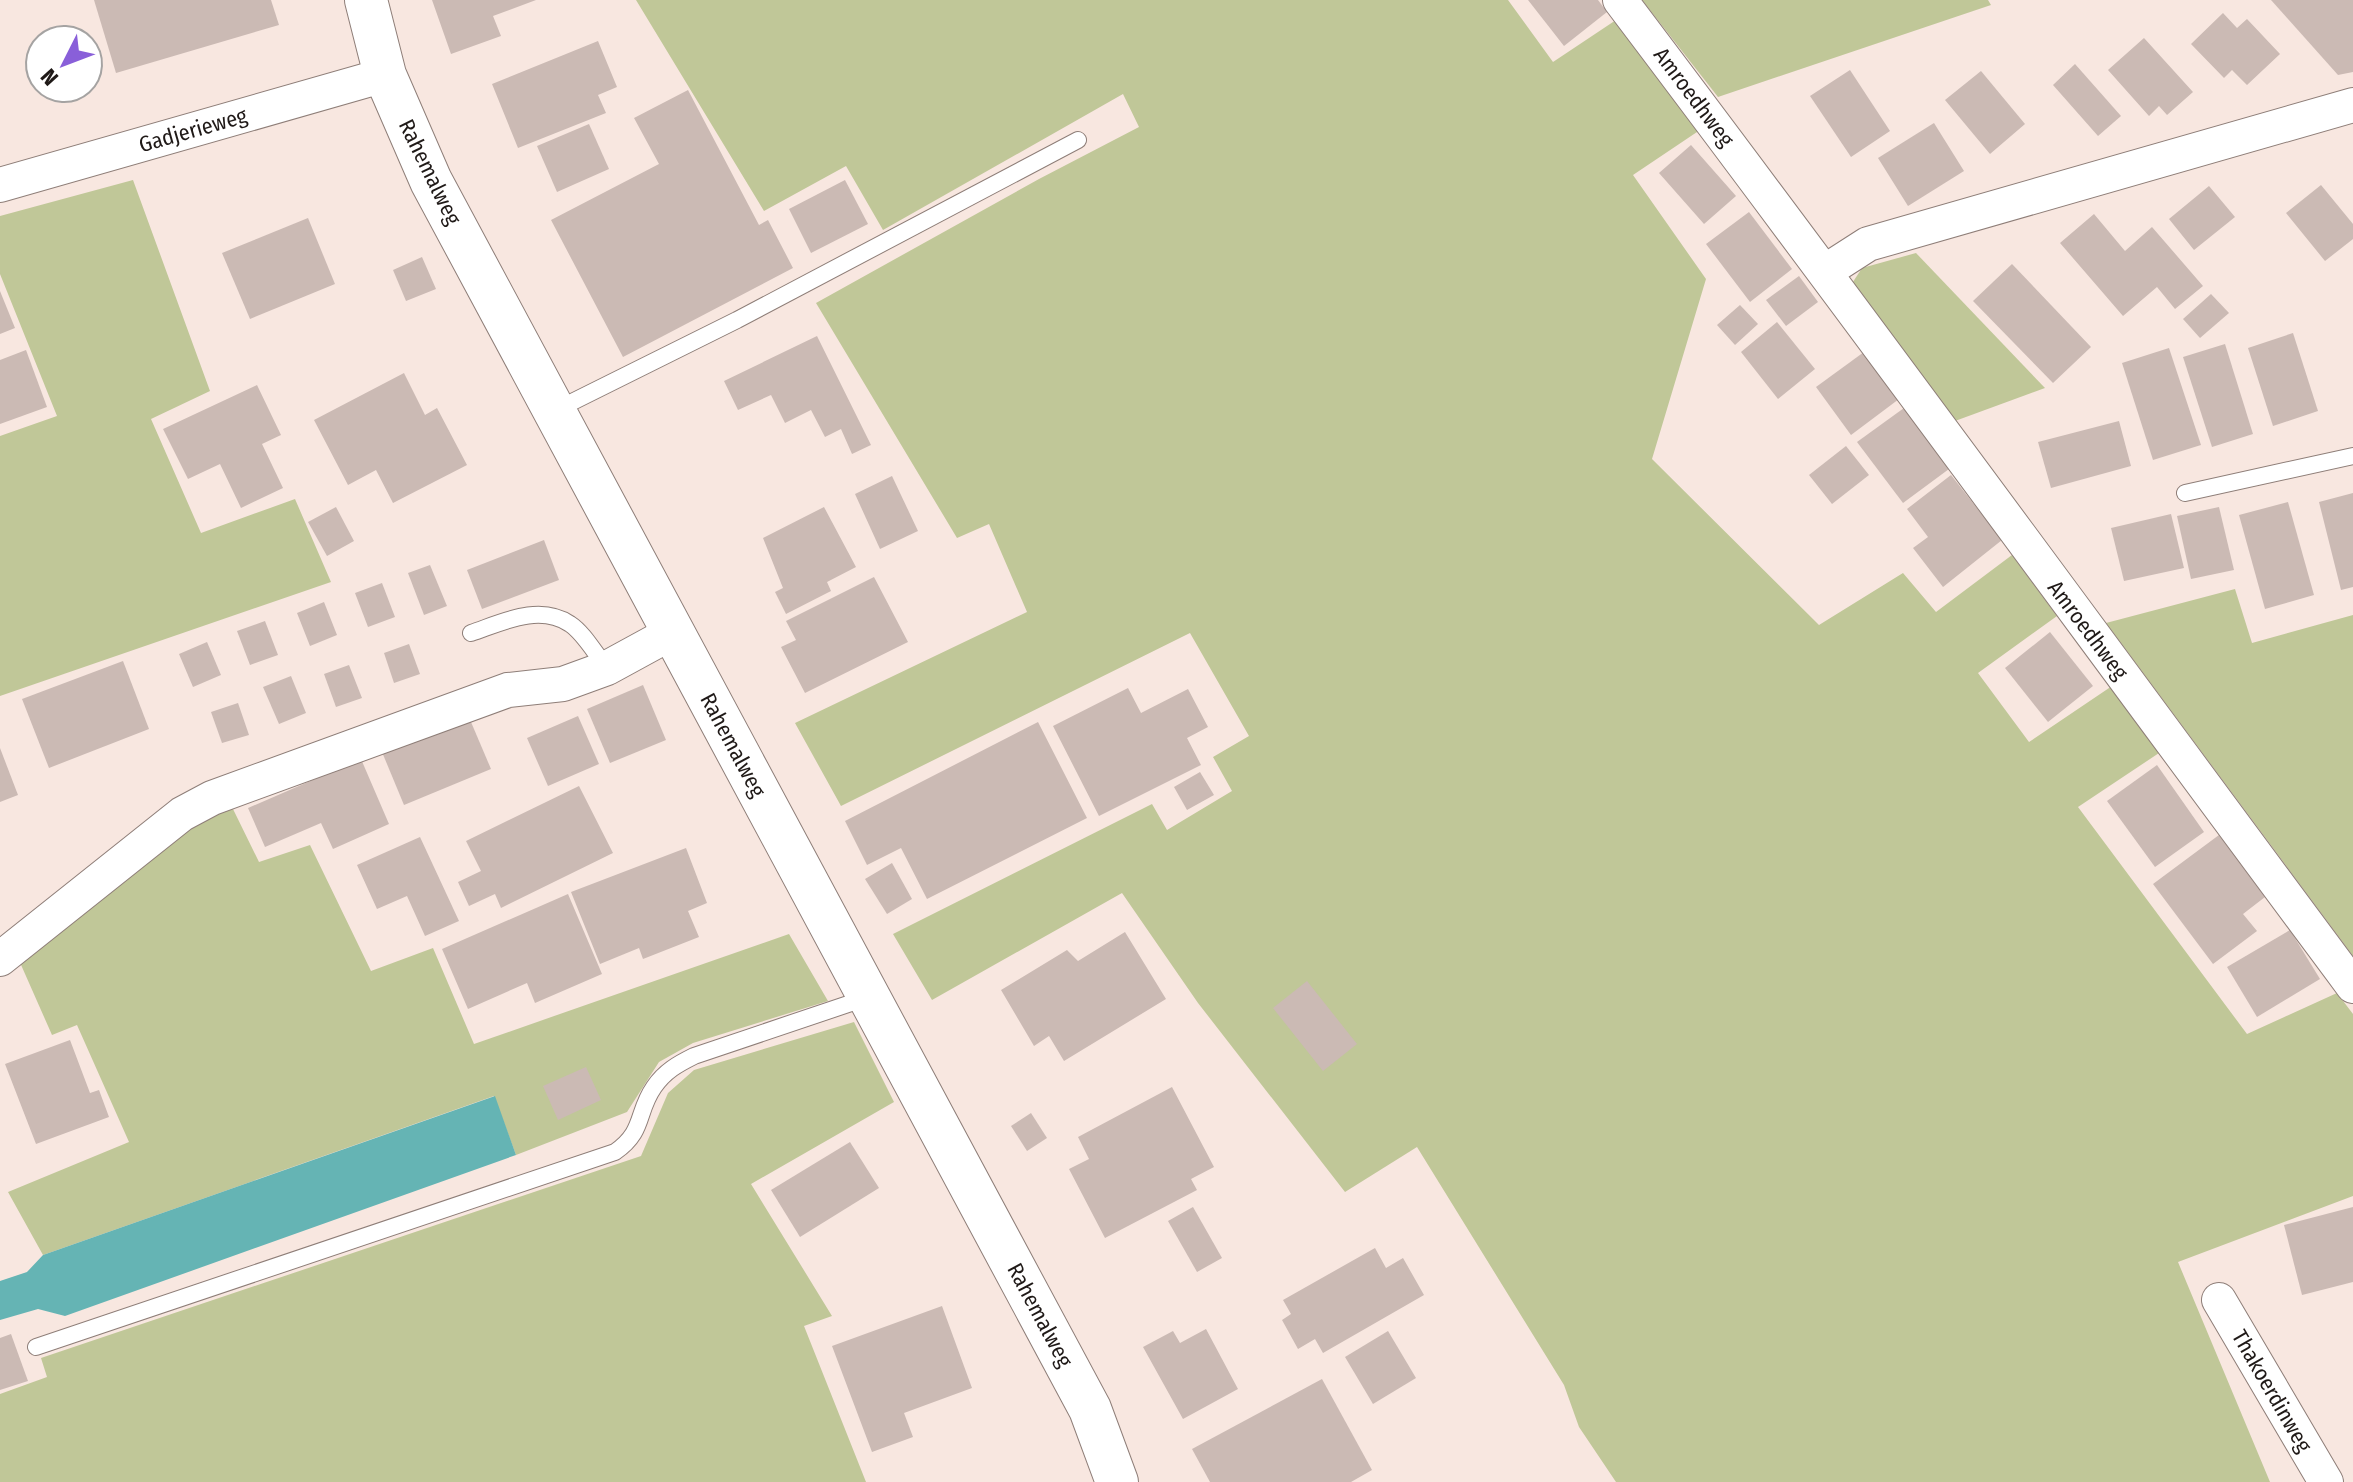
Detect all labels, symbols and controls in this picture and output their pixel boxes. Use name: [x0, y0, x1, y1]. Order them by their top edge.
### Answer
north arrow: [24, 24, 104, 104]
street label: Amroedhweg: [1648, 42, 1740, 152]
text: N: [35, 63, 64, 91]
street label: Gadjerieweg: [136, 102, 251, 158]
street label: Rahemalweg: [393, 115, 467, 230]
street label: Amroedhweg: [2042, 575, 2134, 685]
street label: Rahemalweg: [694, 688, 772, 802]
street label: Rahemalweg: [1001, 1258, 1079, 1372]
street label: Thakoerdinweg: [2226, 1325, 2318, 1457]

